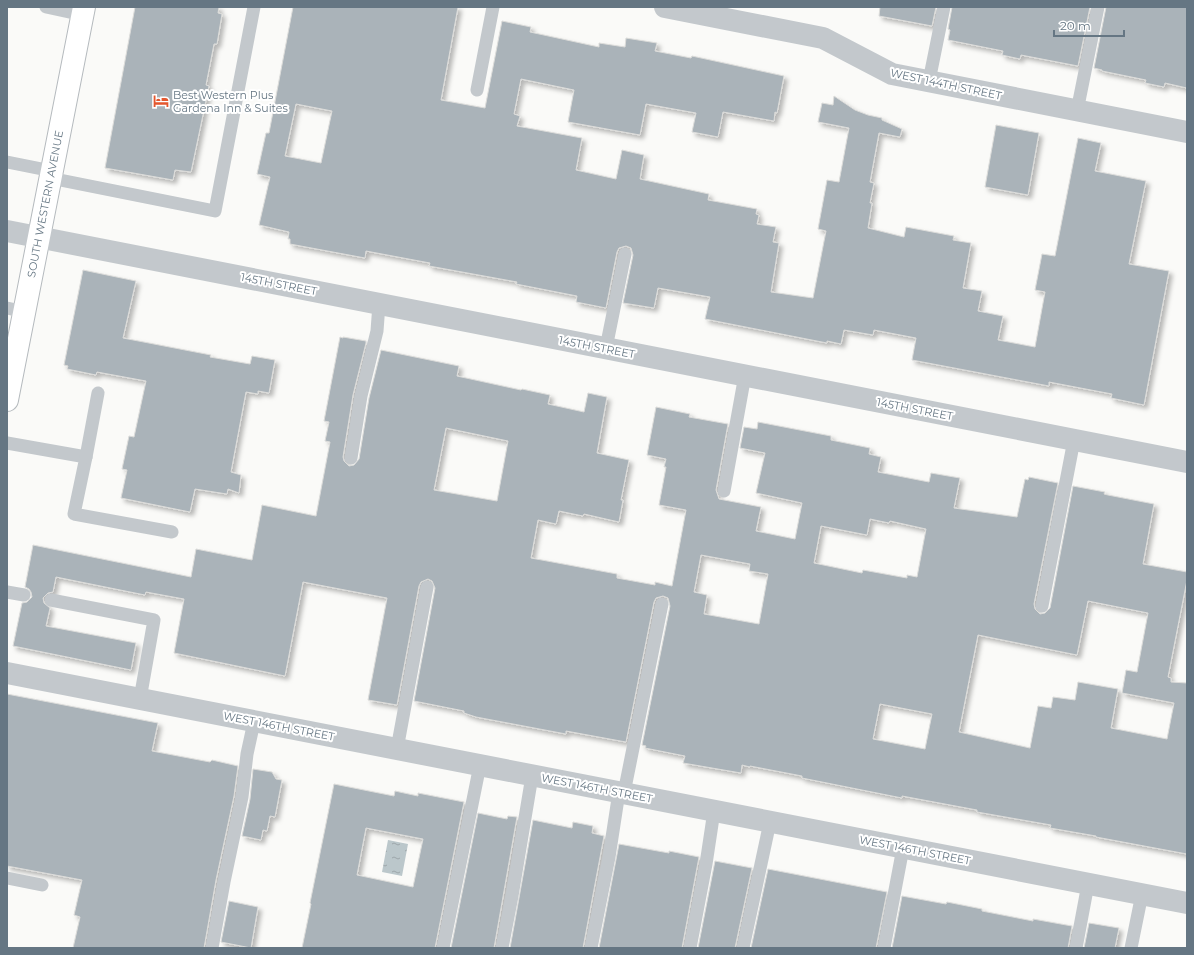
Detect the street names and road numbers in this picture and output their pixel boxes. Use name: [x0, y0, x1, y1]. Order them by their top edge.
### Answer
street label: WEST 144TH STREET: [889, 65, 1004, 103]
street label: SOUTH WESTERN AVENUE: [24, 129, 66, 279]
street label: 145TH STREET: [240, 270, 319, 298]
street label: 145TH STREET: [558, 333, 637, 361]
street label: 145TH STREET: [876, 395, 955, 423]
street label: WEST 146TH STREET: [222, 708, 337, 744]
street label: WEST 146TH STREET: [540, 770, 655, 806]
street label: WEST 146TH STREET: [858, 832, 973, 868]

